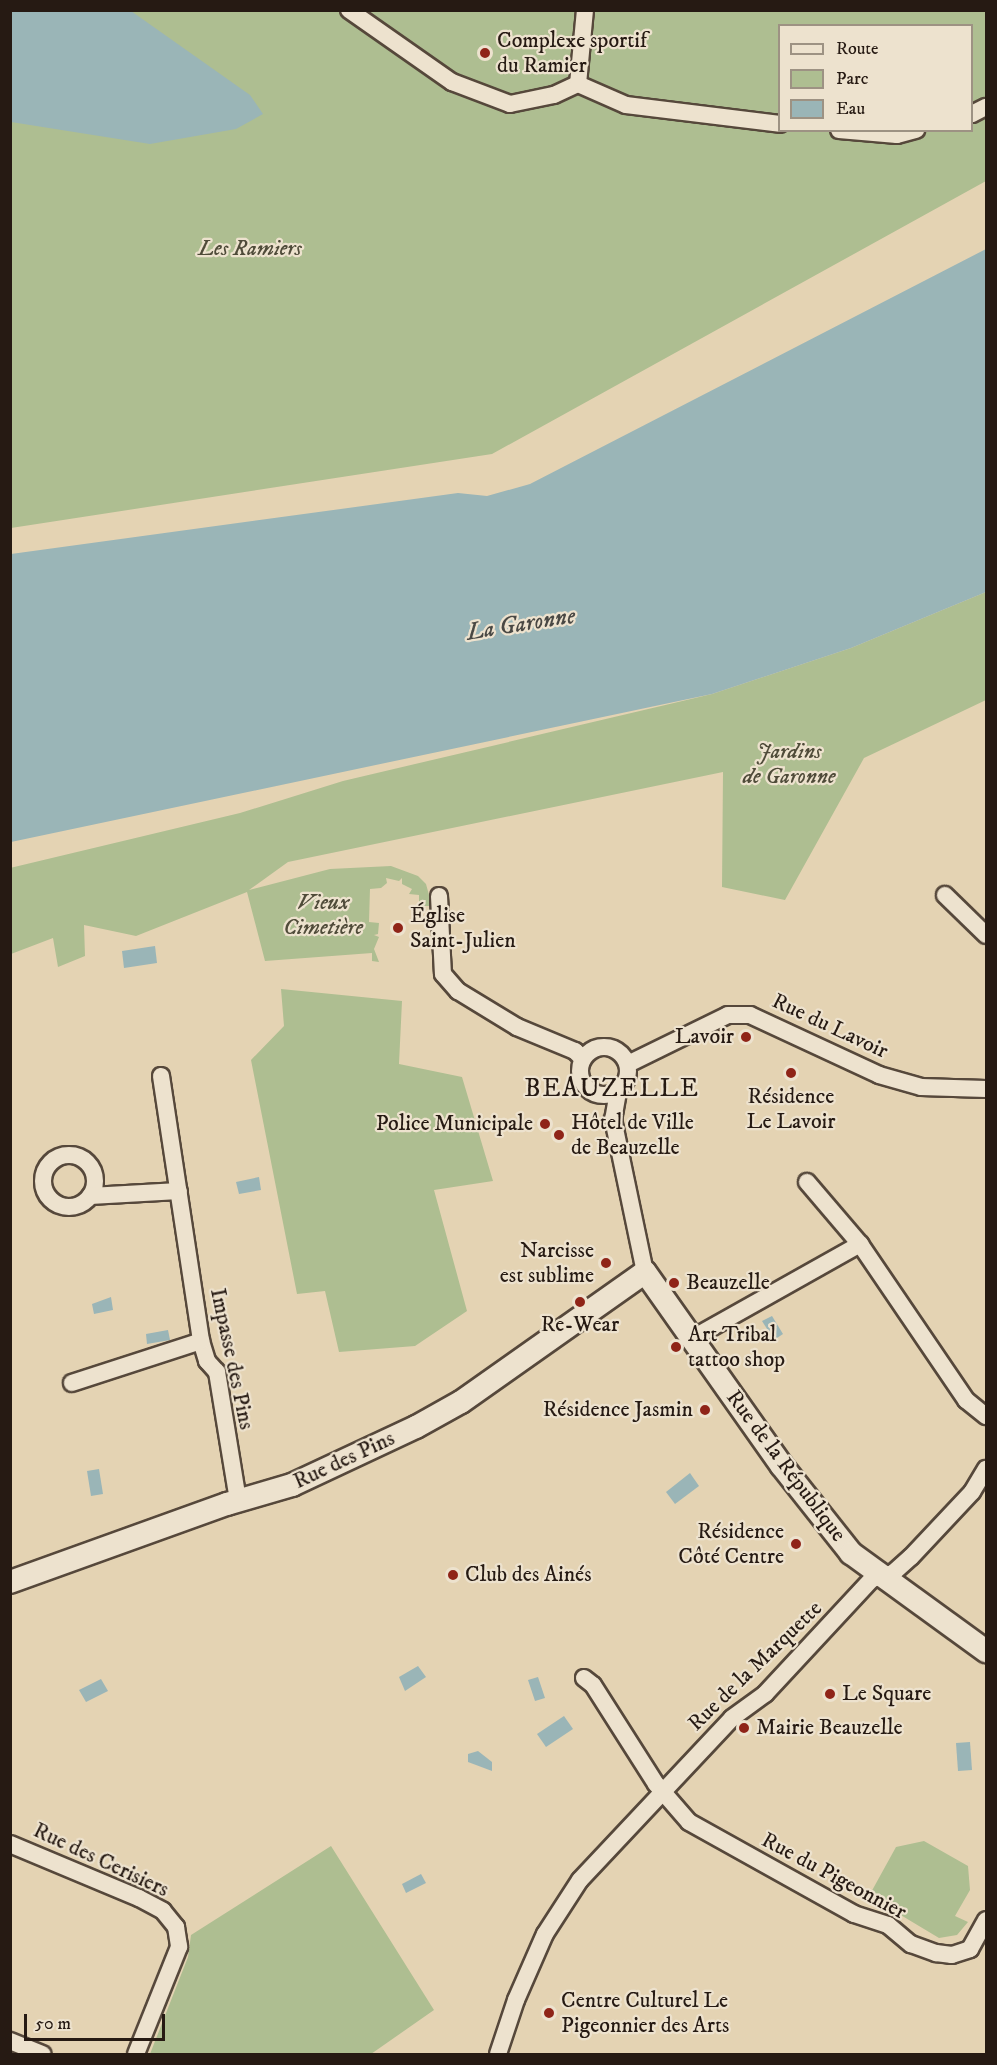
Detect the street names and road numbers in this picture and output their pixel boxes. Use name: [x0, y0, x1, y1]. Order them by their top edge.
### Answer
street label: Rue du Lavoir: [768, 988, 892, 1064]
street label: Impasse des Pins: [204, 1286, 260, 1432]
street label: Rue de la République: [720, 1385, 852, 1547]
street label: Rue des Pins: [289, 1425, 399, 1495]
street label: Rue de la Marquette: [683, 1595, 827, 1737]
street label: Rue des Cerisiers: [29, 1817, 173, 1903]
street label: Rue du Pigeonnier: [757, 1827, 911, 1925]

